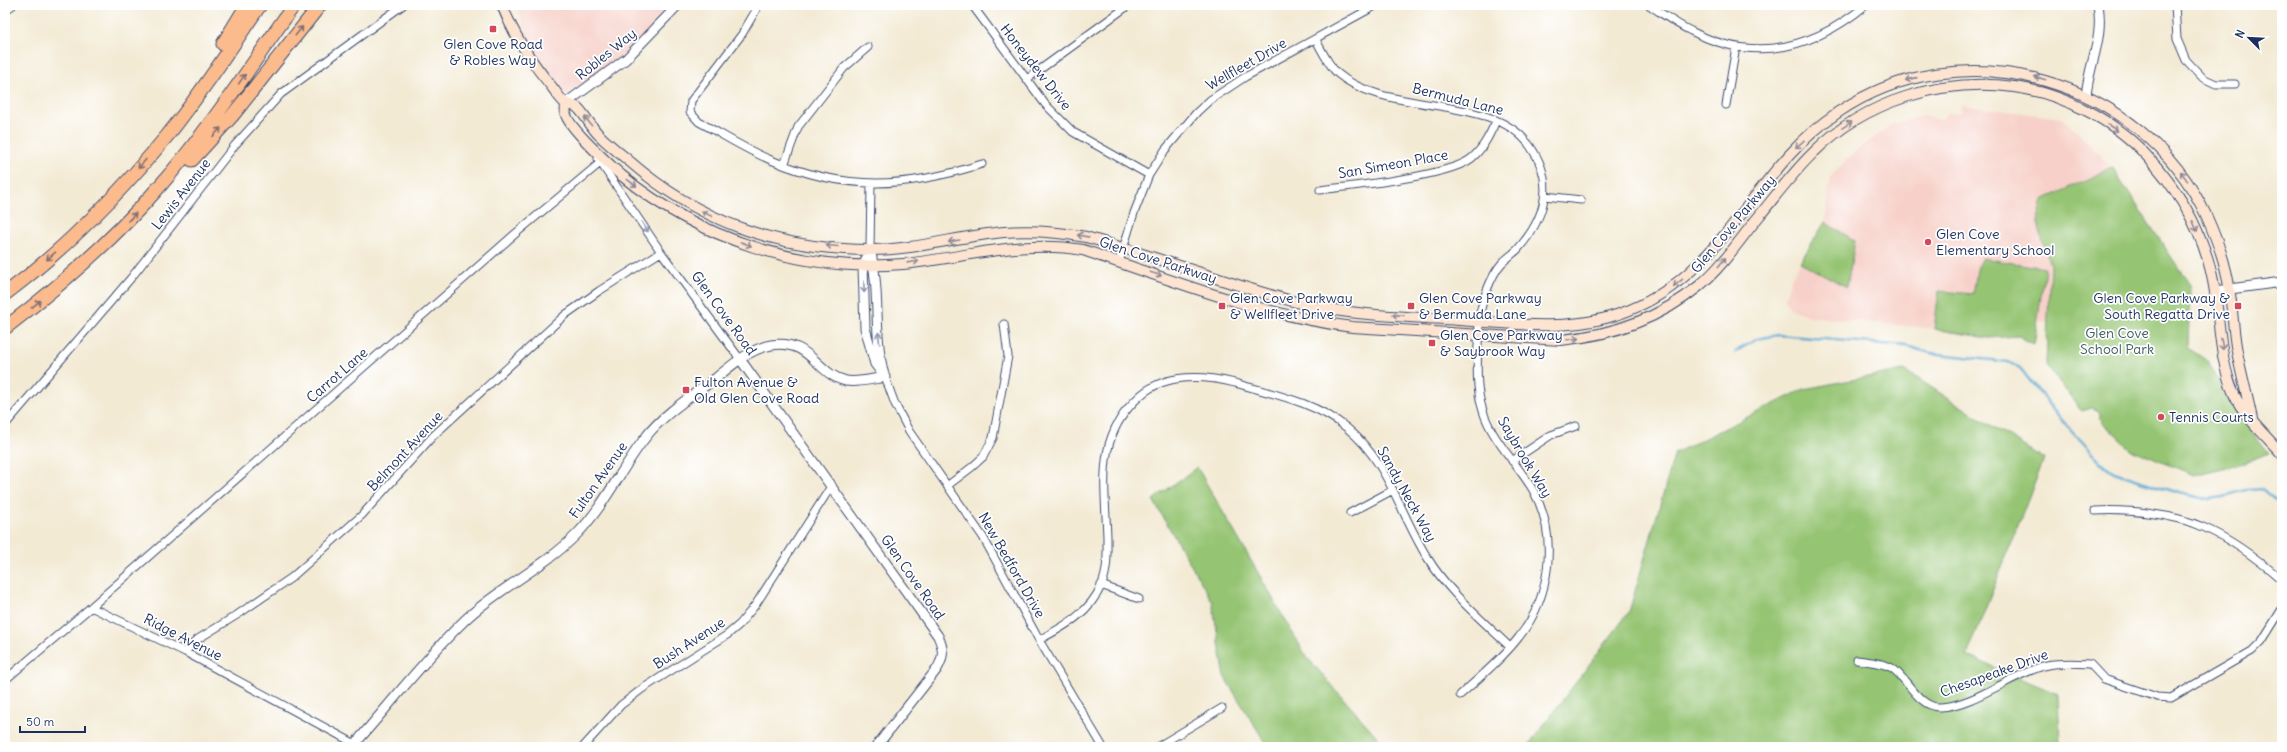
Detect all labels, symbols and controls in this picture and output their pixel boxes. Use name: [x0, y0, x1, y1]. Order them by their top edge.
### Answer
north arrow: [2229, 18, 2269, 58]
street label: Honeydew Drive: [997, 20, 1075, 114]
marker: Glen Cove Road & Robles Way: [488, 24, 498, 34]
street label: Robles Way: [572, 24, 640, 84]
one-way arrow: [295, 26, 303, 37]
text: N: [2232, 28, 2248, 40]
street label: Wellfleet Drive: [1203, 34, 1289, 94]
place label: Glen Cove Road & Robles Way: [443, 35, 543, 69]
one-way arrow: [238, 74, 246, 85]
one-way arrow: [2033, 74, 2046, 81]
one-way arrow: [1905, 76, 1918, 84]
street label: Bermuda Lane: [1410, 79, 1506, 119]
one-way arrow: [584, 116, 592, 127]
one-way arrow: [1841, 120, 1853, 128]
one-way arrow: [2107, 124, 2119, 132]
one-way arrow: [212, 127, 222, 137]
one-way arrow: [1795, 139, 1806, 148]
street label: San Simeon Place: [1337, 145, 1449, 183]
street label: Lewis Avenue: [148, 155, 214, 233]
one-way arrow: [138, 159, 147, 170]
street label: Glen Cove Parkway: [1687, 171, 1779, 277]
one-way arrow: [2179, 171, 2188, 182]
one-way arrow: [626, 179, 637, 187]
one-way arrow: [701, 210, 713, 217]
one-way arrow: [127, 212, 137, 222]
one-way arrow: [2191, 220, 2199, 232]
one-way arrow: [641, 221, 649, 232]
place label: Glen Cove Elementary School: [1936, 225, 2054, 259]
one-way arrow: [1077, 232, 1090, 240]
street label: Glen Cove Parkway: [1097, 232, 1219, 288]
one-way arrow: [948, 237, 961, 245]
marker: Glen Cove Elementary School: [1923, 237, 1933, 247]
one-way arrow: [739, 241, 751, 248]
one-way arrow: [826, 243, 839, 250]
one-way arrow: [46, 252, 56, 261]
one-way arrow: [1718, 256, 1727, 267]
one-way arrow: [906, 258, 919, 266]
street label: Glen Cove Road: [687, 267, 761, 359]
one-way arrow: [1149, 271, 1162, 278]
one-way arrow: [1672, 279, 1683, 287]
one-way arrow: [860, 280, 867, 293]
place label: Glen Cove Parkway & Wellfleet Drive: [1230, 289, 1353, 323]
place label: Glen Cove Parkway & Bermuda Lane: [1419, 289, 1542, 323]
place label: Glen Cove Parkway & South Regatta Drive: [2093, 289, 2230, 323]
one-way arrow: [30, 300, 41, 309]
marker: Glen Cove Parkway & Wellfleet Drive: [1217, 301, 1227, 311]
marker: Glen Cove Parkway & Bermuda Lane: [1406, 301, 1416, 311]
marker: Glen Cove Parkway & South Regatta Drive: [2233, 301, 2243, 311]
one-way arrow: [1392, 312, 1405, 319]
park label: Glen Cove School Park: [2080, 324, 2154, 358]
place label: Glen Cove Parkway & Saybrook Way: [1440, 326, 1563, 360]
one-way arrow: [876, 332, 883, 345]
one-way arrow: [1567, 335, 1580, 343]
one-way arrow: [2218, 337, 2226, 350]
marker: Glen Cove Parkway & Saybrook Way: [1427, 338, 1437, 348]
street label: Carrot Lane: [303, 343, 371, 407]
place label: Fulton Avenue & Old Glen Cove Road: [694, 373, 819, 407]
marker: Fulton Avenue & Old Glen Cove Road: [681, 385, 691, 395]
street label: Belmont Avenue: [363, 407, 447, 495]
place label: Tennis Courts: [2169, 408, 2254, 426]
marker: Tennis Courts: [2156, 412, 2166, 422]
street label: Saybrook Way: [1494, 413, 1556, 501]
street label: Fulton Avenue: [565, 438, 631, 522]
street label: Sandy Neck Way: [1373, 443, 1441, 545]
street label: New Bedford Drive: [974, 509, 1050, 621]
street label: Glen Cove Road: [877, 531, 949, 623]
street label: Ridge Avenue: [141, 609, 225, 665]
street label: Bush Avenue: [650, 613, 728, 673]
street label: Chesapeake Drive: [1937, 645, 2051, 701]
scale bar: [20, 708, 85, 734]
text: 50 m: [26, 714, 55, 729]

